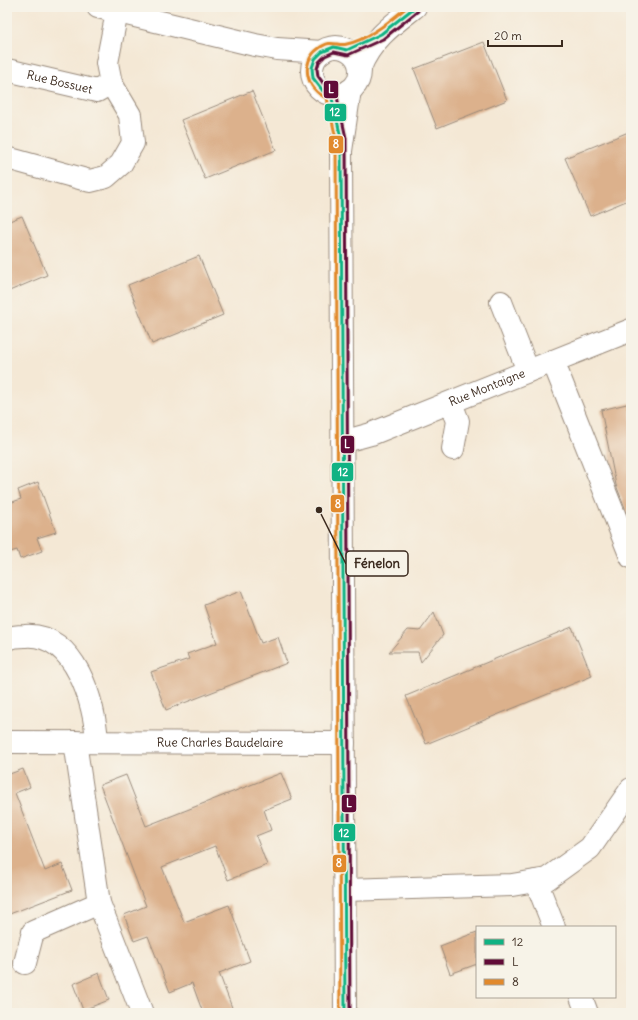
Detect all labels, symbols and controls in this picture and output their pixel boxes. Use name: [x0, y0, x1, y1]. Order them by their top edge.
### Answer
scale bar: [488, 22, 562, 48]
text: 20 m: [494, 28, 522, 43]
street label: Rue Bossuet: [25, 67, 94, 97]
line badge: L: [323, 80, 339, 99]
text: L: [328, 82, 334, 96]
line badge: 12: [324, 103, 347, 122]
text: 12: [330, 105, 340, 119]
line badge: 8: [328, 135, 344, 154]
text: 8: [333, 137, 339, 151]
street label: Rue Montaigne: [446, 365, 527, 409]
line badge: L: [340, 435, 355, 454]
text: L: [344, 437, 350, 451]
line badge: 12: [331, 462, 354, 482]
text: 12: [338, 465, 348, 479]
line badge: 8: [330, 494, 345, 513]
text: 8: [335, 497, 341, 511]
callout: Fénelon: [346, 551, 408, 576]
text: Fénelon: [354, 555, 400, 572]
street label: Rue Charles Baudelaire: [157, 734, 283, 750]
line badge: L: [341, 794, 357, 813]
text: L: [346, 796, 352, 810]
line badge: 12: [333, 823, 356, 842]
text: 12: [339, 826, 349, 840]
line badge: 8: [332, 854, 347, 873]
text: 8: [336, 856, 342, 870]
legend: [476, 926, 616, 998]
text: 12: [512, 934, 524, 949]
text: L: [512, 954, 519, 969]
text: 8: [512, 974, 519, 989]

